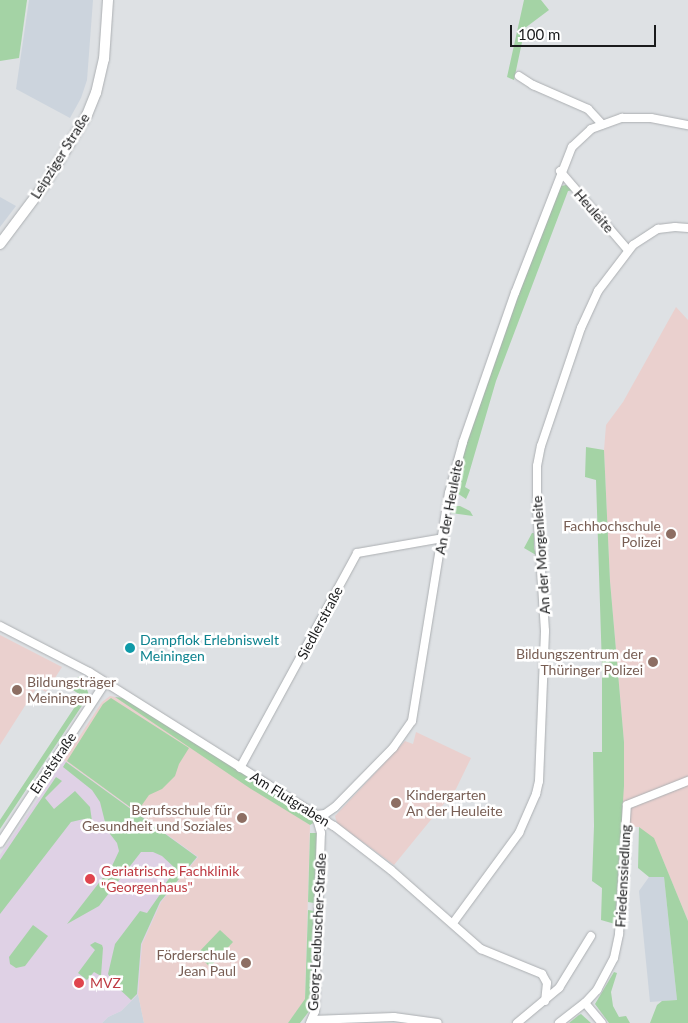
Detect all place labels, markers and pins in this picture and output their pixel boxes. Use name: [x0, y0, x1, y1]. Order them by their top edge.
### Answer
place label: Fachhochschule Polizei: [563, 518, 661, 550]
marker: Fachhochschule Polizei: [665, 528, 677, 540]
place label: Dampflok Erlebniswelt Meiningen: [140, 632, 279, 664]
marker: Dampflok Erlebniswelt Meiningen: [124, 642, 136, 654]
place label: Bildungszentrum der Thüringer Polizei: [516, 646, 643, 679]
marker: Bildungszentrum der Thüringer Polizei: [647, 656, 659, 668]
place label: Bildungsträger Meiningen: [27, 674, 116, 706]
marker: Bildungsträger Meiningen: [11, 684, 23, 696]
place label: Kindergarten An der Heuleite: [406, 787, 503, 820]
marker: Kindergarten An der Heuleite: [390, 797, 402, 809]
place label: Berufsschule für Gesundheit und Soziales: [82, 802, 232, 834]
marker: Berufsschule für Gesundheit und Soziales: [236, 812, 248, 824]
place label: Geriatrische Fachklinik "Georgenhaus": [101, 863, 239, 896]
marker: Geriatrische Fachklinik "Georgenhaus": [83, 872, 97, 886]
place label: Förderschule Jean Paul: [157, 947, 236, 980]
marker: Förderschule Jean Paul: [240, 957, 252, 969]
place label: MVZ: [90, 975, 121, 991]
marker: MVZ: [72, 976, 86, 990]

